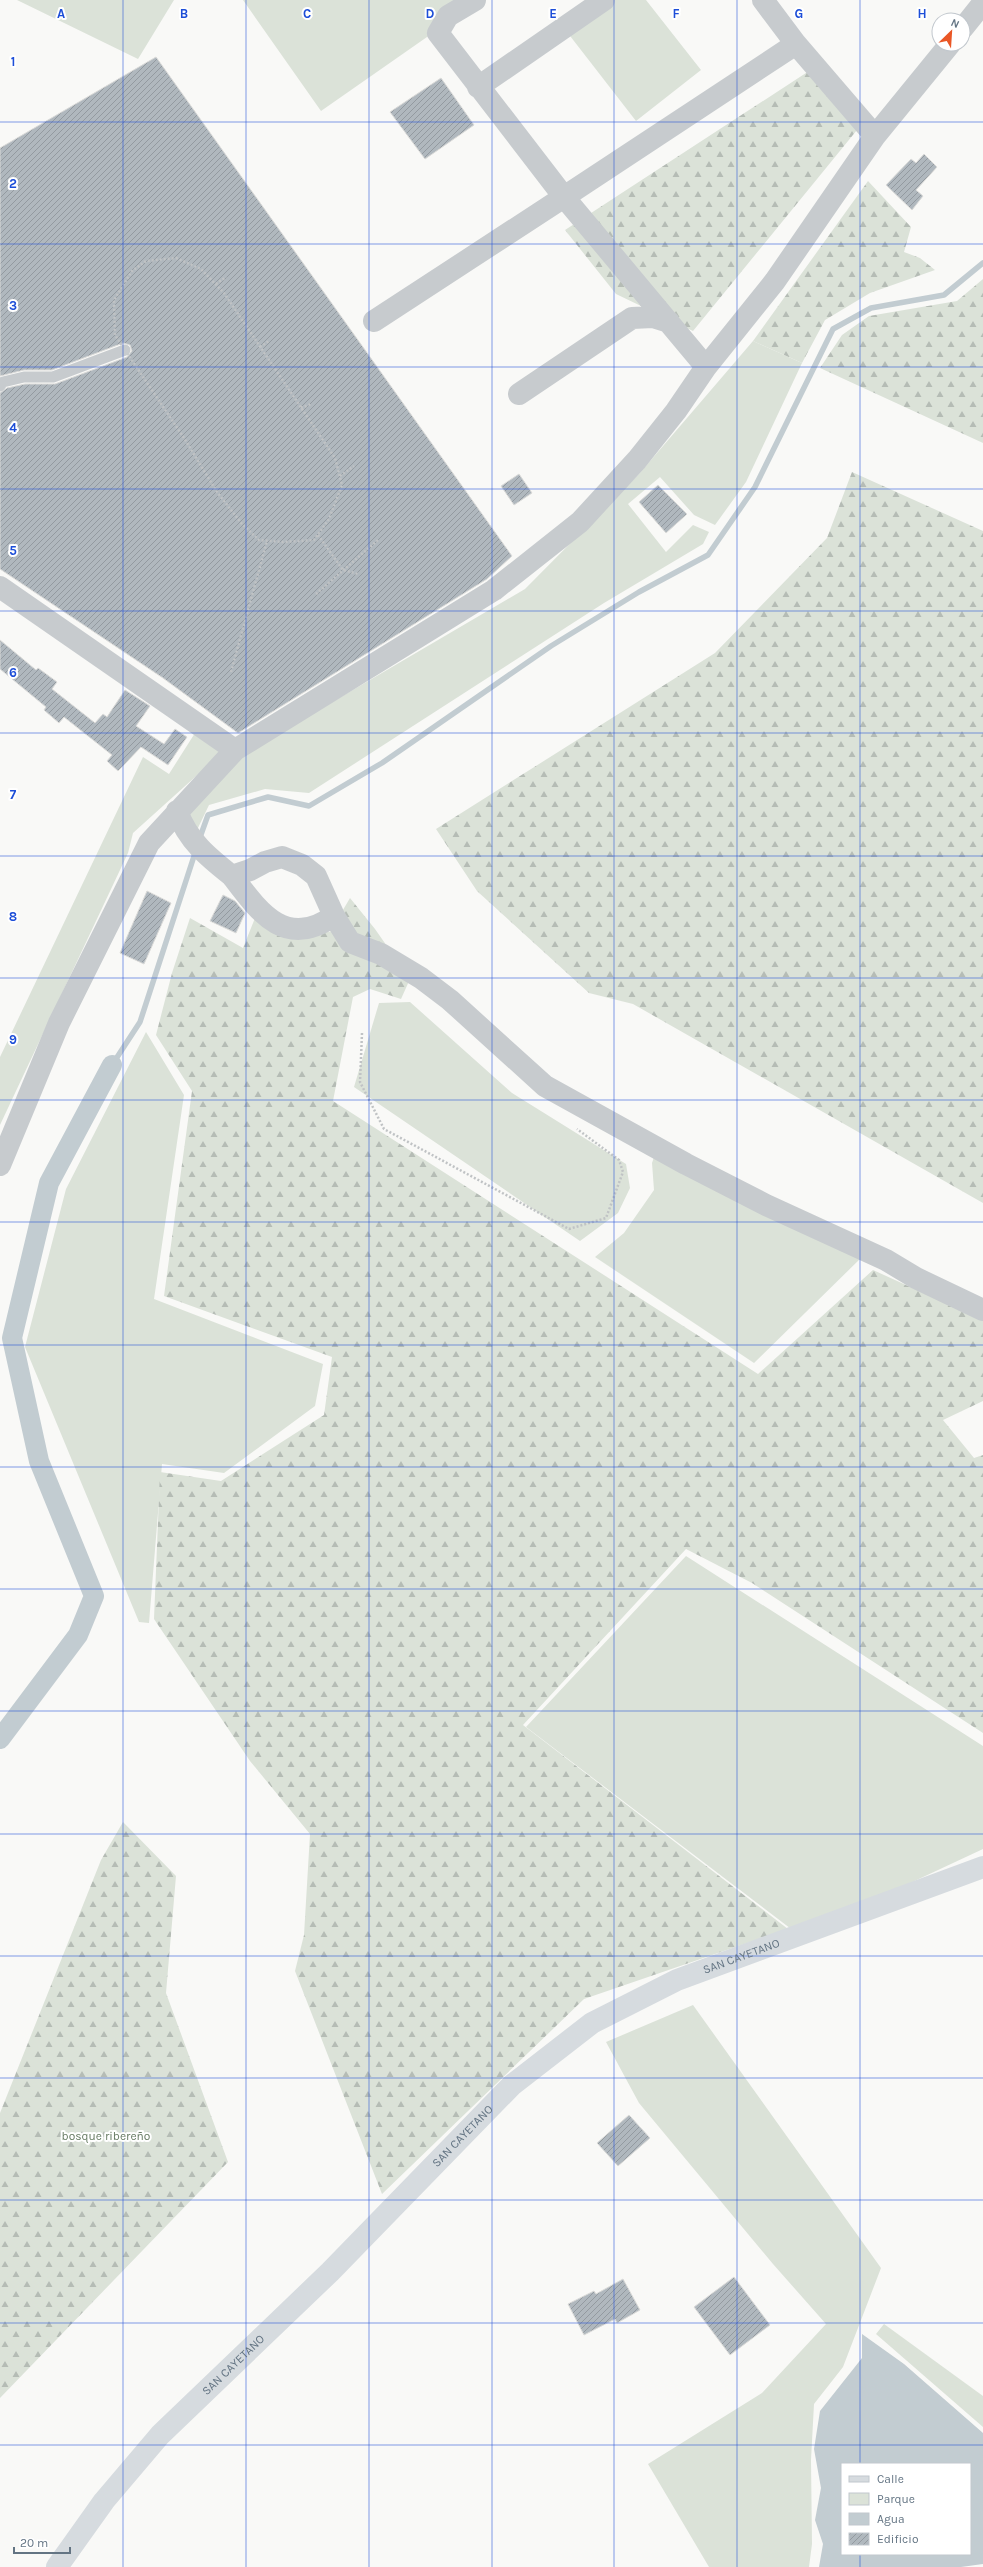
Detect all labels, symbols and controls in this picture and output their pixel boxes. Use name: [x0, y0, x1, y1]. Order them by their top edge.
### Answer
text: A: [57, 6, 65, 21]
text: B: [180, 6, 188, 21]
text: C: [303, 6, 311, 21]
text: D: [426, 6, 435, 21]
text: E: [549, 6, 557, 21]
text: F: [672, 6, 680, 21]
text: G: [795, 6, 803, 21]
text: H: [917, 6, 927, 21]
north arrow: [931, 12, 971, 52]
text: N: [949, 16, 961, 31]
text: 1: [11, 54, 15, 69]
text: 2: [9, 176, 17, 191]
text: 3: [9, 298, 17, 313]
text: 4: [9, 420, 17, 435]
text: 5: [9, 543, 17, 558]
text: 6: [9, 665, 17, 680]
text: 7: [10, 787, 17, 802]
text: 8: [9, 909, 17, 924]
text: 9: [9, 1032, 17, 1047]
street label: SAN CAYETANO: [701, 1936, 782, 1977]
street label: SAN CAYETANO: [429, 2102, 496, 2170]
park label: bosque ribereño: [62, 2129, 150, 2143]
street label: SAN CAYETANO: [199, 2332, 267, 2398]
legend: [841, 2463, 971, 2555]
text: Calle: [877, 2472, 904, 2486]
text: Parque: [877, 2492, 915, 2506]
text: Agua: [877, 2512, 905, 2526]
scale bar: [14, 2529, 70, 2555]
text: Edificio: [877, 2532, 918, 2546]
text: 20 m: [20, 2536, 48, 2550]

